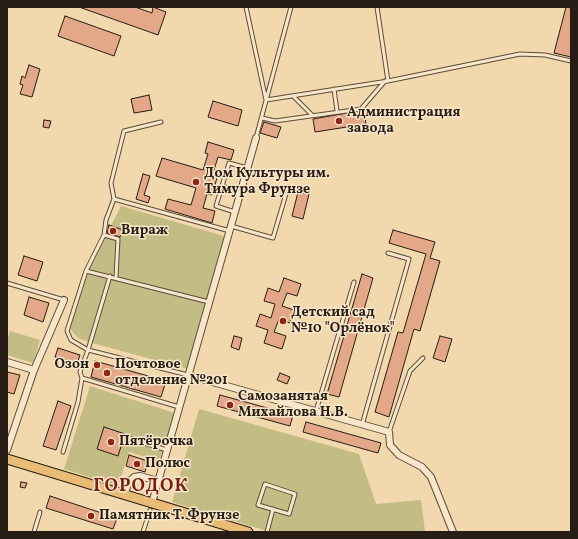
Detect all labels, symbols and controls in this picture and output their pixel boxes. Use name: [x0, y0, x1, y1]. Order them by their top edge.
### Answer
place label: Администрация завода: [347, 105, 460, 138]
marker: Администрация завода: [334, 116, 344, 126]
place label: Дом Культуры им. Тимура Фрунзе: [204, 166, 330, 198]
marker: Дом Культуры им. Тимура Фрунзе: [191, 177, 201, 187]
place label: Вираж: [121, 223, 168, 239]
marker: Вираж: [108, 226, 118, 236]
place label: Детский сад №10 "Орлёнок": [291, 305, 395, 338]
marker: Детский сад №10 "Орлёнок": [278, 316, 288, 326]
place label: Озон: [55, 357, 89, 373]
place label: Почтовое отделение №201: [115, 357, 228, 390]
marker: Озон: [92, 360, 102, 370]
marker: Почтовое отделение №201: [102, 368, 112, 378]
place label: Самозанятая Михайлова Н.В.: [238, 389, 348, 422]
marker: Самозанятая Михайлова Н.В.: [225, 400, 235, 410]
place label: Пятёрочка: [119, 434, 194, 450]
marker: Пятёрочка: [106, 437, 116, 447]
place label: Полюс: [145, 456, 190, 472]
marker: Полюс: [132, 459, 142, 469]
district label: ГОРОДОК: [93, 477, 189, 499]
place label: Памятник Т. Фрунзе: [99, 508, 239, 524]
marker: Памятник Т. Фрунзе: [86, 511, 96, 521]

